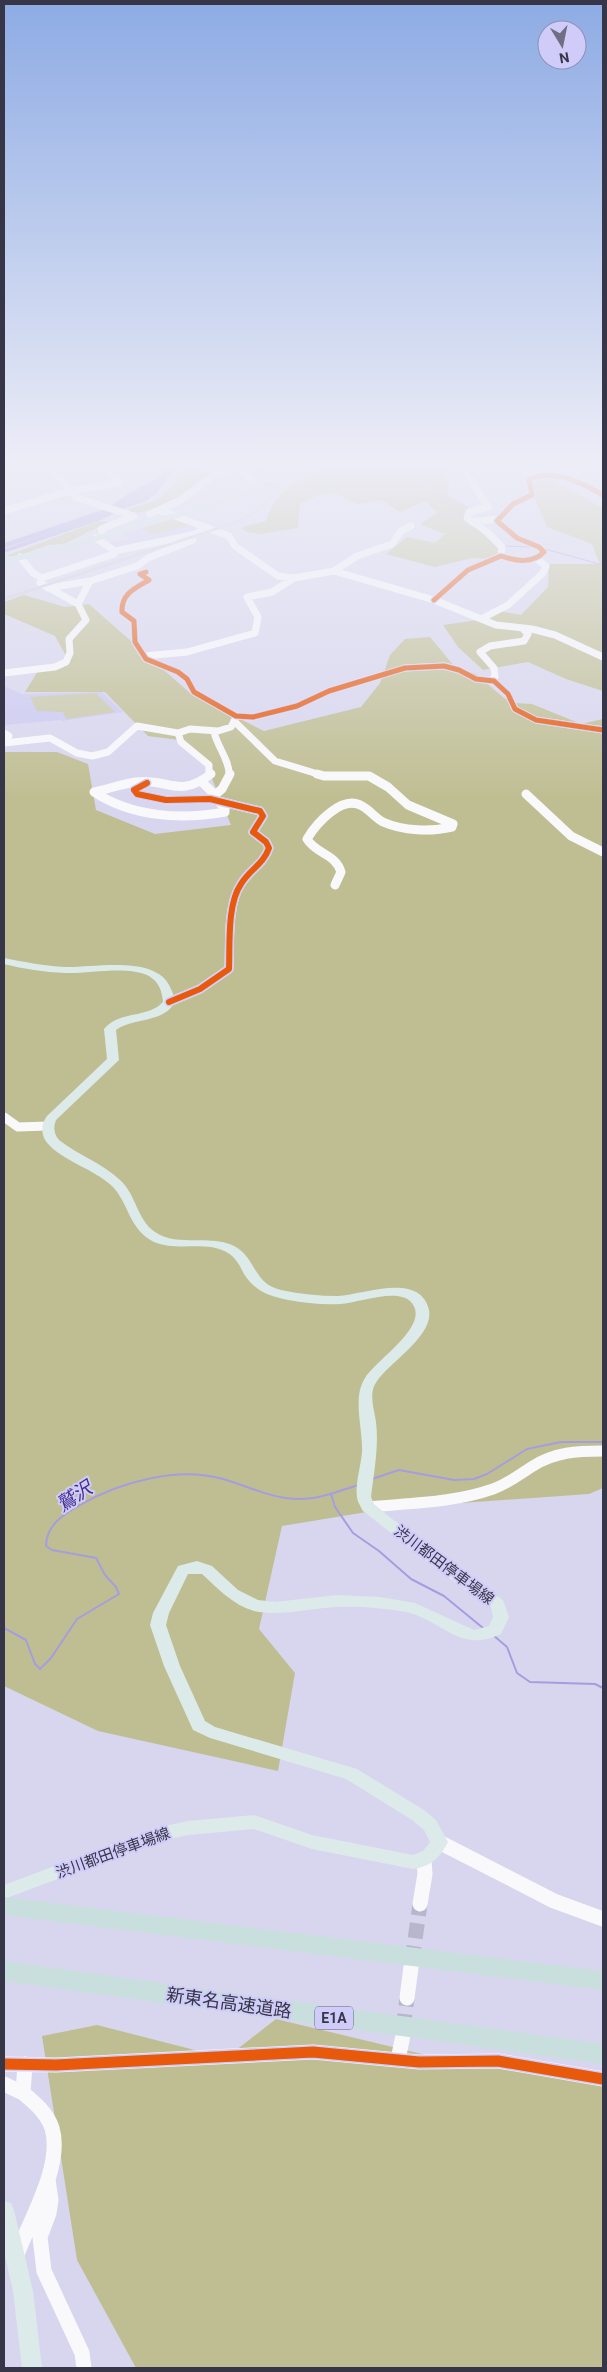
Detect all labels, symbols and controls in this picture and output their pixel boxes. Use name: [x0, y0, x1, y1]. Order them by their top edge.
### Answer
north arrow: [537, 20, 587, 70]
text: N: [558, 49, 571, 67]
water label: 鷲沢: [52, 1475, 99, 1516]
street label: 渋川都田停車場線: [391, 1522, 497, 1608]
street label: 渋川都田停車場線: [54, 1824, 172, 1882]
street label: 新東名高速道路: [165, 1983, 293, 2022]
road number: E1A: [315, 2006, 353, 2030]

